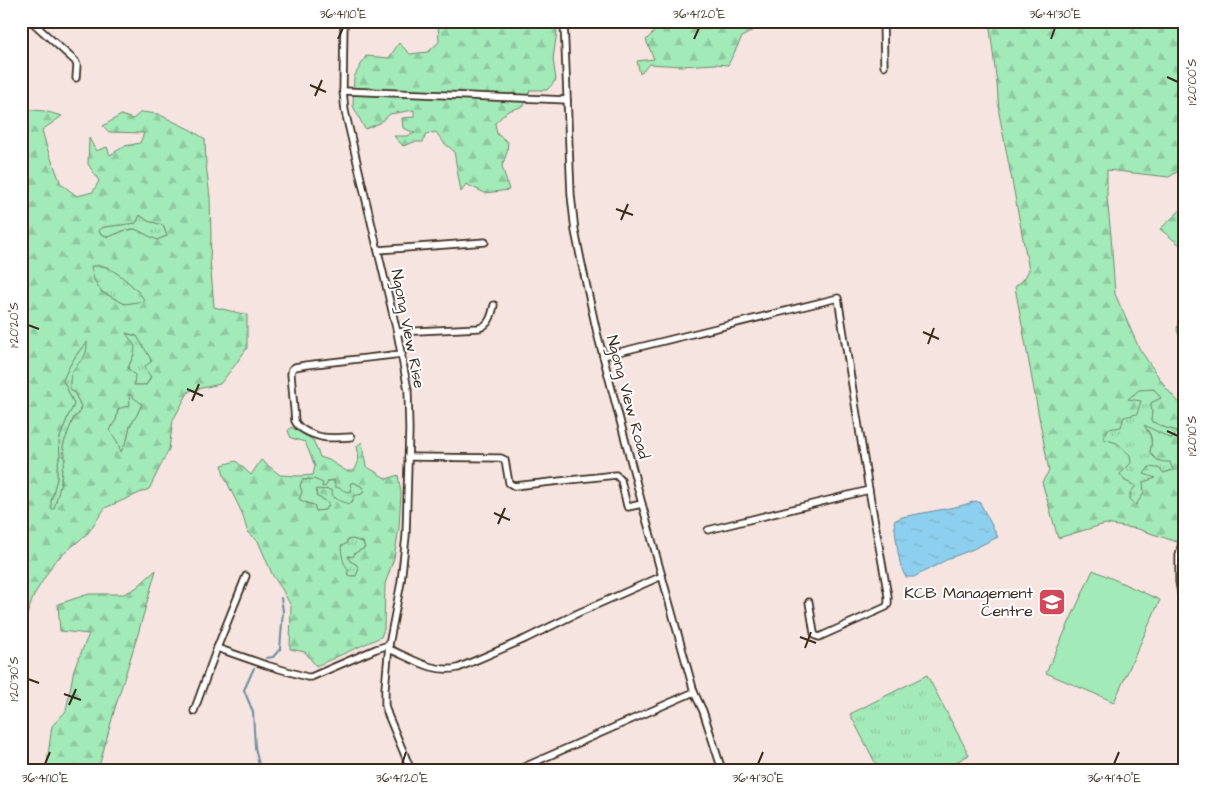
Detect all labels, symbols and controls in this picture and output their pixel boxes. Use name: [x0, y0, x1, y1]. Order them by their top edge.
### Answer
text: 36°41'10"E: [320, 6, 366, 23]
text: 36°41'20"E: [673, 6, 725, 23]
text: 36°41'30"E: [1029, 6, 1081, 23]
text: 1°20'00"S: [1184, 59, 1201, 105]
street label: Ngong View Rise: [385, 268, 430, 391]
text: 1°20'20"S: [6, 302, 23, 348]
street label: Ngong View Road: [600, 333, 655, 462]
text: 1°20'10"S: [1184, 416, 1201, 456]
place label: KCB Management Centre: [904, 582, 1034, 622]
school or university icon: KCB Management Centre: [1037, 587, 1067, 617]
text: 1°20'30"S: [6, 656, 23, 701]
text: 36°41'10"E: [22, 770, 68, 787]
text: 36°41'20"E: [376, 770, 428, 787]
text: 36°41'30"E: [732, 770, 784, 787]
text: 36°41'40"E: [1087, 770, 1141, 787]

